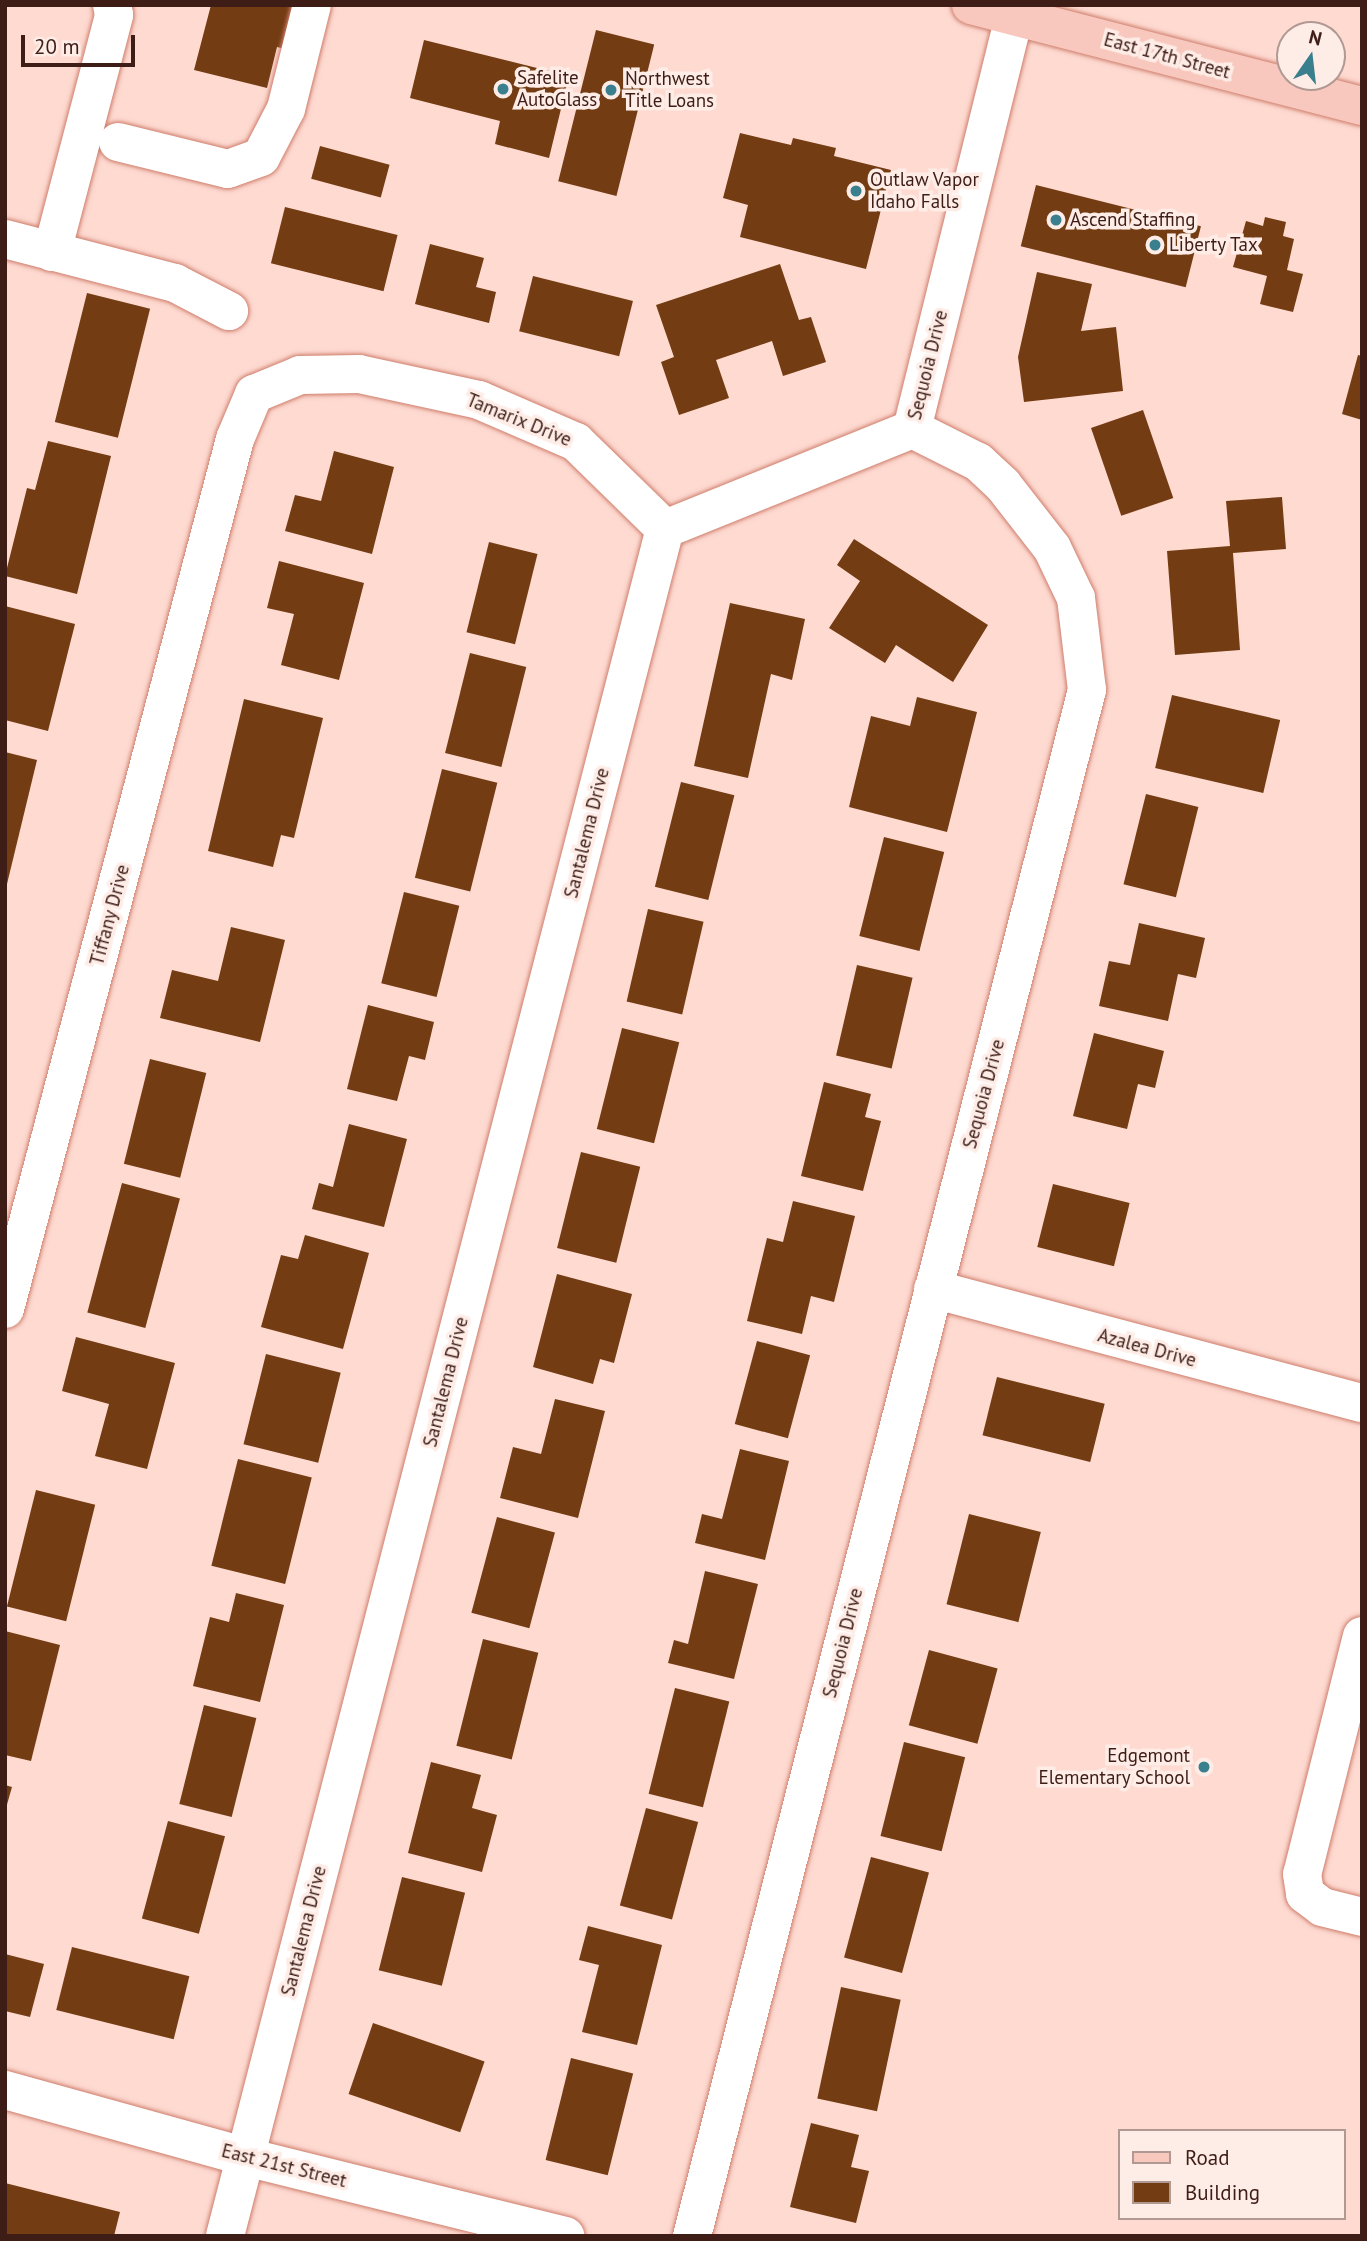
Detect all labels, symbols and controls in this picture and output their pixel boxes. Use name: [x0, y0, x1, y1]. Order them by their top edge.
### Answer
scale bar: [24, 21, 138, 65]
north arrow: [1276, 21, 1346, 91]
text: N: [1307, 24, 1325, 51]
street label: East 17th Street: [1101, 28, 1233, 84]
text: 20 m: [34, 33, 80, 60]
place label: Safelite AutoGlass: [517, 67, 597, 111]
place label: Northwest Title Loans: [625, 68, 714, 112]
marker: Safelite AutoGlass: [495, 81, 511, 97]
marker: Northwest Title Loans: [603, 82, 619, 98]
place label: Outlaw Vapor Idaho Falls: [870, 169, 980, 213]
marker: Outlaw Vapor Idaho Falls: [848, 183, 864, 199]
place label: Ascend Staffing: [1070, 209, 1195, 231]
marker: Ascend Staffing: [1048, 212, 1064, 228]
place label: Liberty Tax: [1169, 234, 1259, 256]
marker: Liberty Tax: [1147, 237, 1163, 253]
street label: Sequoia Drive: [903, 308, 953, 422]
street label: Tamarix Drive: [463, 388, 575, 452]
street label: Santalema Drive: [560, 765, 614, 901]
street label: Tiffany Drive: [86, 862, 134, 968]
street label: Sequoia Drive: [958, 1037, 1010, 1151]
street label: Santalema Drive: [419, 1314, 473, 1450]
street label: Azalea Drive: [1095, 1324, 1199, 1372]
street label: Sequoia Drive: [818, 1586, 868, 1700]
place label: Edgemont Elementary School: [1038, 1745, 1190, 1789]
marker: Edgemont Elementary School: [1196, 1759, 1212, 1775]
street label: Santalema Drive: [277, 1863, 331, 1999]
legend: [1118, 2129, 1346, 2220]
street label: East 21st Street: [219, 2139, 349, 2193]
text: Road: [1185, 2144, 1229, 2171]
text: Building: [1185, 2179, 1260, 2206]

